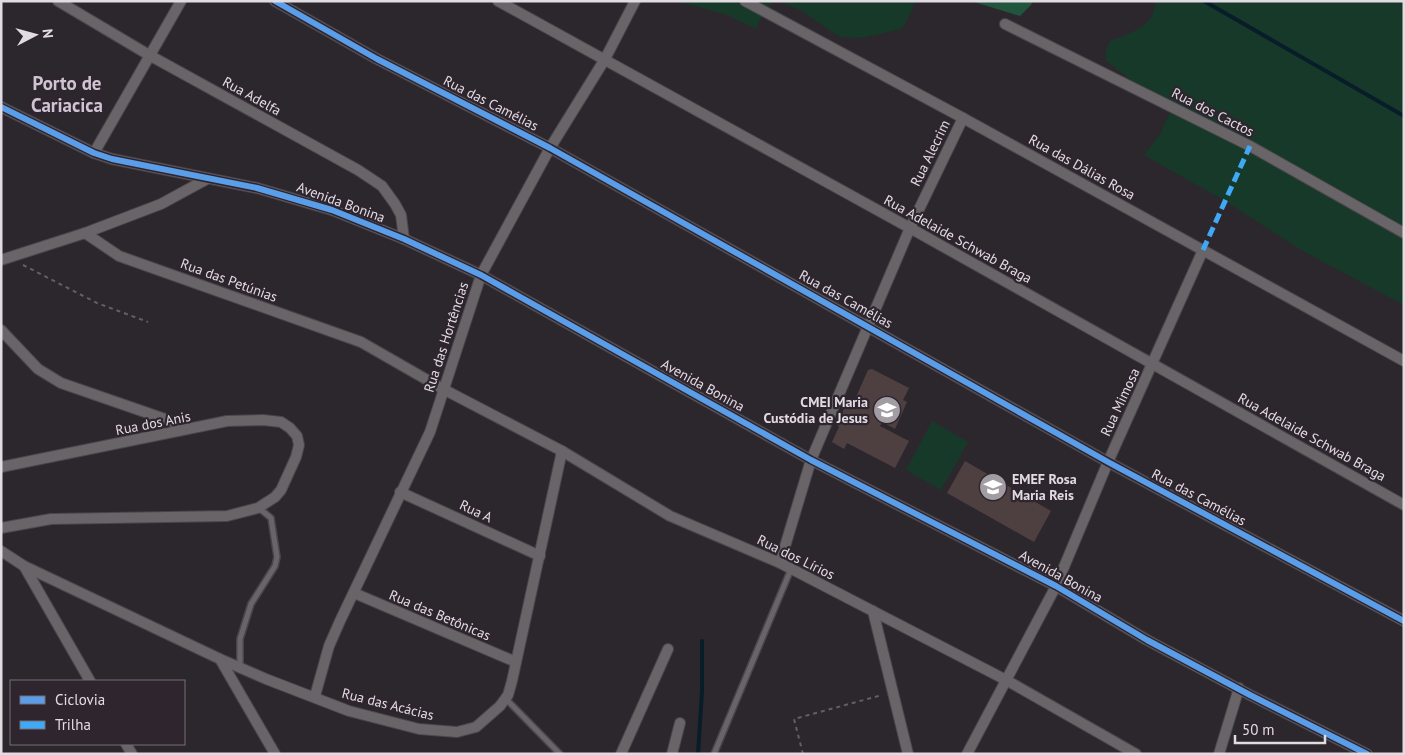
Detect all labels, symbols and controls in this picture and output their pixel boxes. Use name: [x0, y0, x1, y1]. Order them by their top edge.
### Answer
north arrow: [10, 10, 60, 60]
text: N: [38, 28, 57, 39]
district label: Porto de Cariacica: [31, 71, 103, 117]
street label: Rua das Camélias: [440, 71, 542, 135]
street label: Rua Adelfa: [220, 73, 285, 119]
street label: Rua dos Cactos: [1169, 84, 1257, 141]
street label: Rua Alecrim: [906, 117, 954, 189]
street label: Rua das Dálias Rosa: [1026, 130, 1138, 204]
street label: Avenida Bonina: [294, 178, 388, 226]
street label: Rua Adelaide Schwab Braga: [881, 191, 1035, 287]
street label: Rua das Petúnias: [178, 254, 280, 306]
street label: Rua das Camélias: [796, 266, 896, 332]
street label: Rua das Hortências: [420, 279, 472, 394]
street label: Avenida Bonina: [658, 355, 748, 415]
street label: Rua Mimosa: [1096, 365, 1144, 439]
street label: Rua Adelaide Schwab Braga: [1235, 389, 1389, 485]
place label: CMEI Maria Custódia de Jesus: [763, 393, 868, 427]
school or university icon: CMEI Maria Custódia de Jesus: [872, 395, 902, 425]
street label: Rua dos Anis: [114, 407, 192, 439]
street label: Rua das Camélias: [1149, 465, 1249, 529]
place label: EMEF Rosa Maria Reis: [1012, 470, 1077, 504]
school or university icon: EMEF Rosa Maria Reis: [978, 472, 1008, 502]
street label: Rua A: [457, 496, 496, 527]
street label: Rua dos Lírios: [754, 530, 838, 584]
street label: Avenida Bonina: [1016, 546, 1106, 606]
street label: Rua das Betônicas: [387, 586, 494, 645]
legend: [10, 680, 185, 745]
street label: Rua das Acácias: [340, 684, 436, 724]
text: Ciclovia: [55, 690, 105, 709]
scale bar: [1235, 712, 1325, 744]
text: Trilha: [55, 715, 91, 734]
text: 50 m: [1242, 720, 1275, 739]

